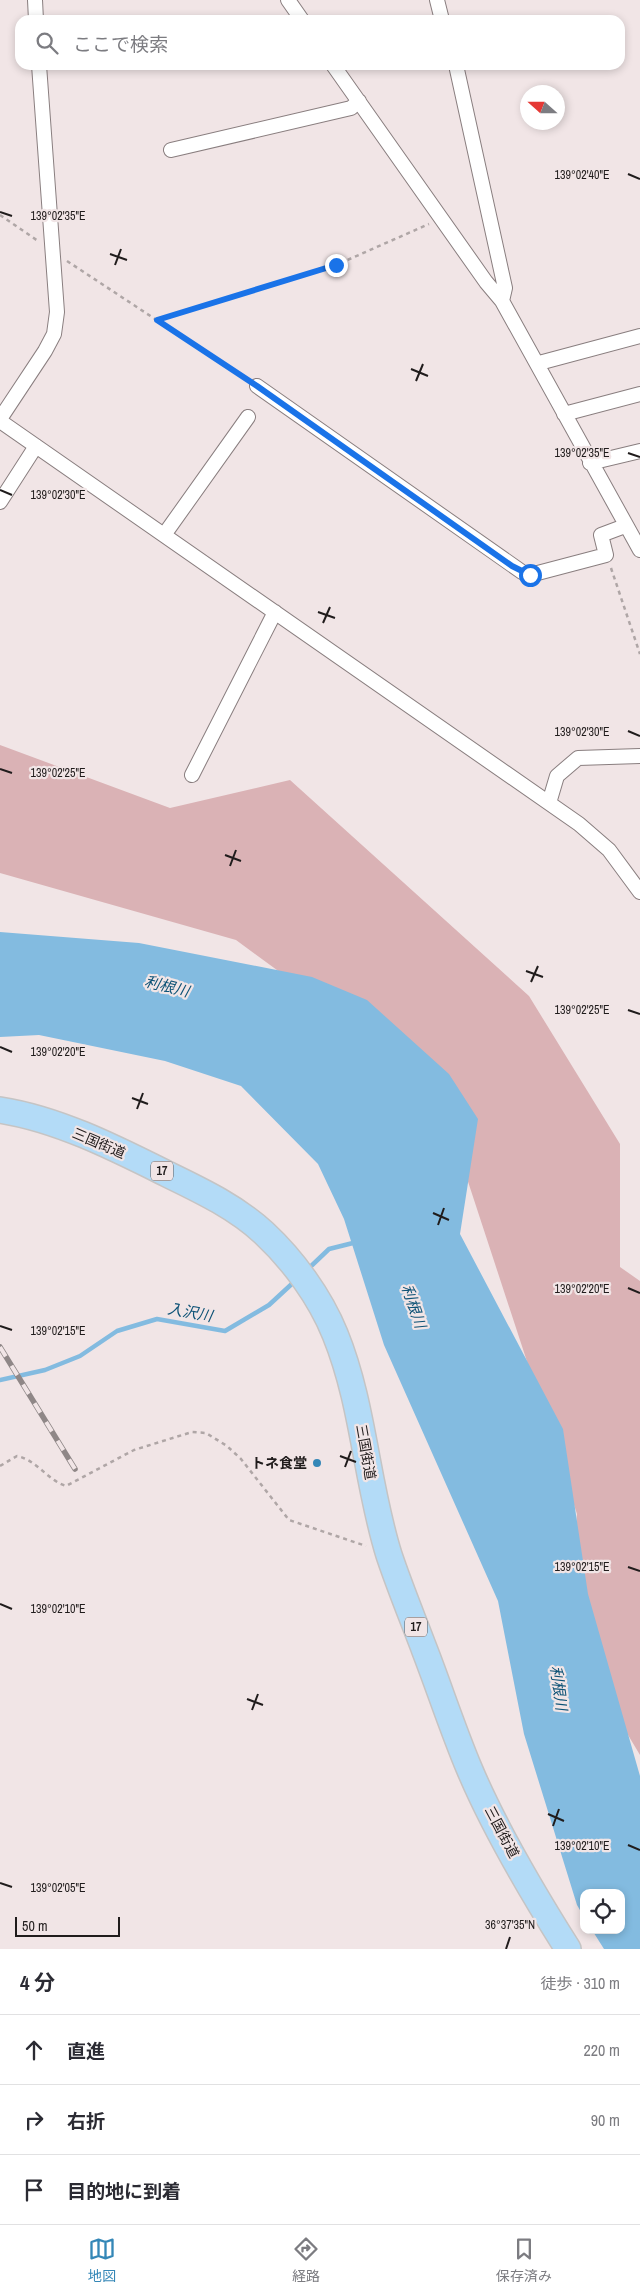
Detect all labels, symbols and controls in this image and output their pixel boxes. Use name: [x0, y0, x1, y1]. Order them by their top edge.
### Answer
search box: [15, 15, 625, 70]
icon: search: [33, 29, 61, 57]
text: ここで検索: [73, 31, 168, 57]
north arrow: [520, 85, 565, 130]
text: 139°02'40"E: [554, 167, 610, 183]
text: 139°02'35"E: [30, 208, 86, 224]
route end: [325, 254, 348, 277]
text: 139°02'35"E: [554, 445, 610, 461]
text: 139°02'30"E: [30, 487, 86, 503]
route start: [519, 564, 542, 587]
text: 139°02'30"E: [554, 724, 610, 740]
text: 139°02'25"E: [30, 765, 86, 781]
water label: 利根川: [143, 970, 193, 1002]
text: 139°02'25"E: [554, 1002, 610, 1018]
text: 139°02'20"E: [30, 1044, 86, 1060]
street label: 三国街道: [70, 1124, 128, 1162]
road number: 17: [151, 1162, 173, 1180]
water label: 利根川: [397, 1281, 432, 1333]
text: 139°02'20"E: [554, 1281, 610, 1297]
water label: 入沢川: [166, 1298, 216, 1327]
text: 139°02'15"E: [30, 1323, 86, 1339]
street label: 三国街道: [352, 1423, 380, 1481]
place label: トネ食堂: [251, 1454, 307, 1472]
marker: トネ食堂: [311, 1457, 323, 1469]
text: 139°02'15"E: [554, 1559, 610, 1575]
text: 139°02'10"E: [30, 1601, 86, 1617]
road number: 17: [405, 1618, 427, 1636]
water label: 利根川: [545, 1664, 573, 1714]
street label: 三国街道: [481, 1803, 523, 1861]
text: 139°02'10"E: [554, 1838, 610, 1854]
text: 139°02'05"E: [30, 1880, 86, 1896]
map controls: [580, 1889, 625, 1934]
button: locate: [580, 1889, 625, 1934]
scale bar: [15, 1914, 120, 1937]
text: 50 m: [22, 1917, 48, 1935]
text: 36°37'35"N: [485, 1917, 535, 1933]
text: 4 分: [20, 1968, 55, 1997]
text: 徒歩 · 310 m: [541, 1972, 620, 1994]
icon: ahead: [20, 2036, 48, 2064]
text: 直進: [67, 2038, 105, 2064]
text: 220 m: [584, 2039, 620, 2061]
icon: right: [20, 2106, 48, 2134]
text: 右折: [67, 2108, 105, 2134]
text: 90 m: [591, 2109, 620, 2131]
icon: arrive: [20, 2176, 48, 2204]
text: 目的地に到着: [67, 2178, 181, 2204]
tab: 地図: [88, 2235, 116, 2285]
tab: 経路: [292, 2235, 320, 2285]
tab: 保存済み: [496, 2235, 552, 2285]

